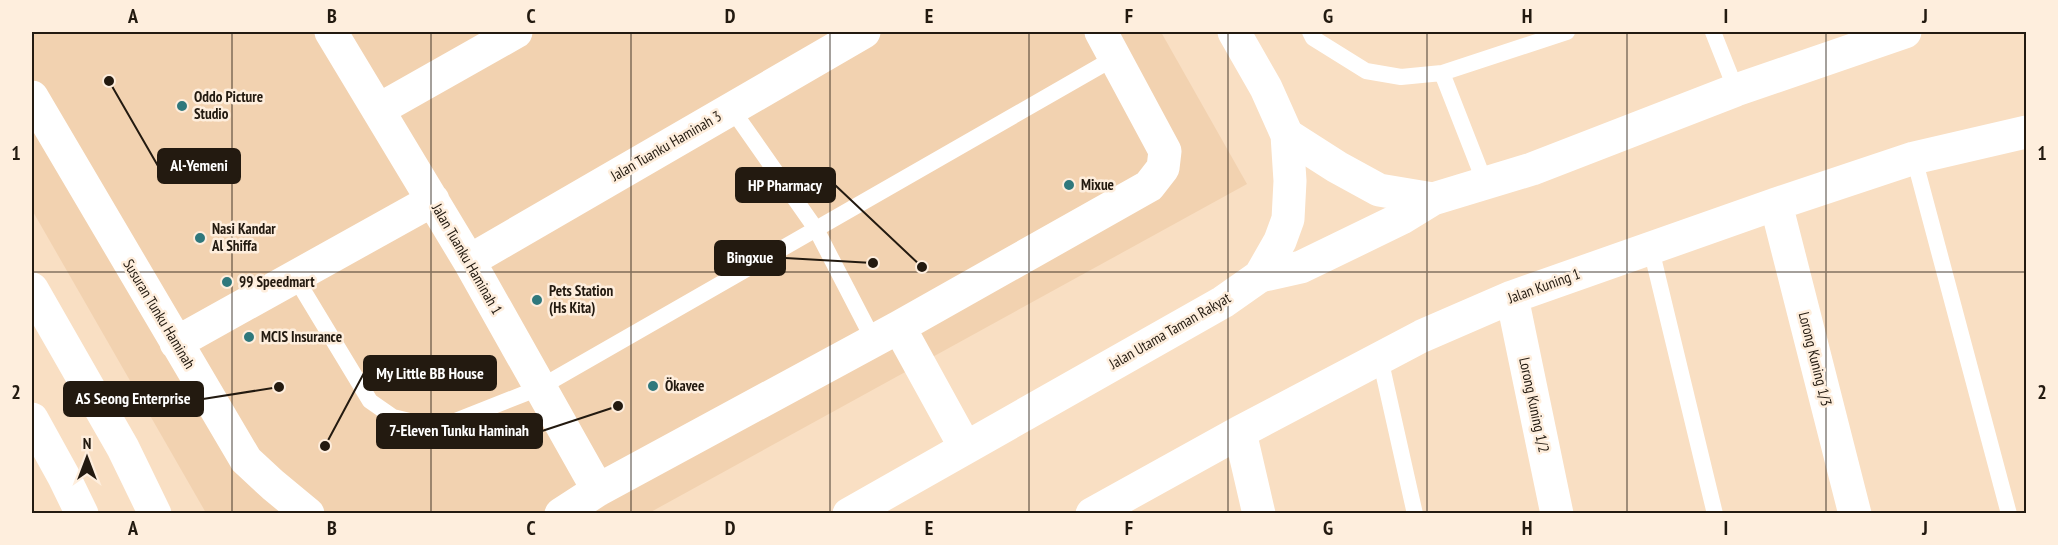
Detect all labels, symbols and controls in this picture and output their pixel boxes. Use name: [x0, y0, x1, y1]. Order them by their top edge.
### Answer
text: A: [127, 3, 139, 29]
text: B: [327, 3, 337, 29]
text: C: [526, 3, 536, 29]
text: D: [725, 3, 736, 29]
text: E: [925, 3, 933, 29]
text: F: [1125, 3, 1133, 29]
text: G: [1323, 3, 1333, 29]
text: H: [1522, 3, 1532, 29]
text: I: [1724, 3, 1728, 29]
text: J: [1921, 3, 1928, 29]
place label: Oddo Picture Studio: [194, 87, 263, 123]
marker: Oddo Picture Studio: [175, 99, 189, 113]
street label: Jalan Tuanku Haminah 3: [606, 106, 724, 185]
text: 1: [11, 140, 21, 166]
text: 1: [2037, 140, 2047, 166]
callout: Al-Yemeni: [158, 149, 240, 183]
text: Al-Yemeni: [169, 155, 228, 175]
callout: HP Pharmacy: [736, 168, 835, 202]
text: HP Pharmacy: [748, 175, 823, 195]
place label: Mixue: [1081, 175, 1114, 194]
marker: Mixue: [1062, 178, 1076, 192]
street label: Jalan Tuanku Haminah 1: [428, 199, 507, 317]
place label: Nasi Kandar Al Shiffa: [211, 219, 276, 255]
marker: Nasi Kandar Al Shiffa: [193, 231, 207, 245]
callout: Bingxue: [715, 241, 785, 275]
text: Bingxue: [727, 247, 774, 267]
street label: Susuran Tunku Haminah: [119, 256, 200, 372]
street label: Jalan Kuning 1: [1504, 264, 1582, 308]
place label: 99 Speedmart: [239, 272, 315, 291]
marker: 99 Speedmart: [220, 275, 234, 289]
place label: Pets Station (Hs Kita): [549, 281, 613, 317]
street label: Jalan Utama Taman Rakyat: [1105, 288, 1234, 374]
marker: Pets Station (Hs Kita): [530, 293, 544, 307]
street label: Lorong Kuning 1/3: [1795, 310, 1836, 408]
place label: MCIS Insurance: [261, 327, 342, 346]
marker: MCIS Insurance: [242, 330, 256, 344]
callout: My Little BB House: [364, 356, 496, 390]
street label: Lorong Kuning 1/2: [1515, 356, 1554, 454]
text: My Little BB House: [376, 363, 484, 383]
place label: Ökavee: [665, 376, 704, 395]
text: 2: [11, 379, 21, 405]
marker: Ökavee: [646, 379, 660, 393]
text: 2: [2037, 379, 2047, 405]
callout: AS Seong Enterprise: [64, 382, 203, 416]
text: AS Seong Enterprise: [74, 388, 191, 408]
callout: 7-Eleven Tunku Haminah: [377, 414, 542, 448]
text: 7-Eleven Tunku Haminah: [389, 420, 529, 440]
north arrow: [57, 428, 117, 488]
text: N: [83, 433, 91, 453]
text: A: [127, 515, 139, 541]
text: B: [327, 515, 337, 541]
text: C: [526, 515, 536, 541]
text: D: [725, 515, 736, 541]
text: E: [925, 515, 933, 541]
text: F: [1125, 515, 1133, 541]
text: G: [1323, 515, 1333, 541]
text: H: [1522, 515, 1532, 541]
text: I: [1724, 515, 1728, 541]
text: J: [1921, 515, 1928, 541]

